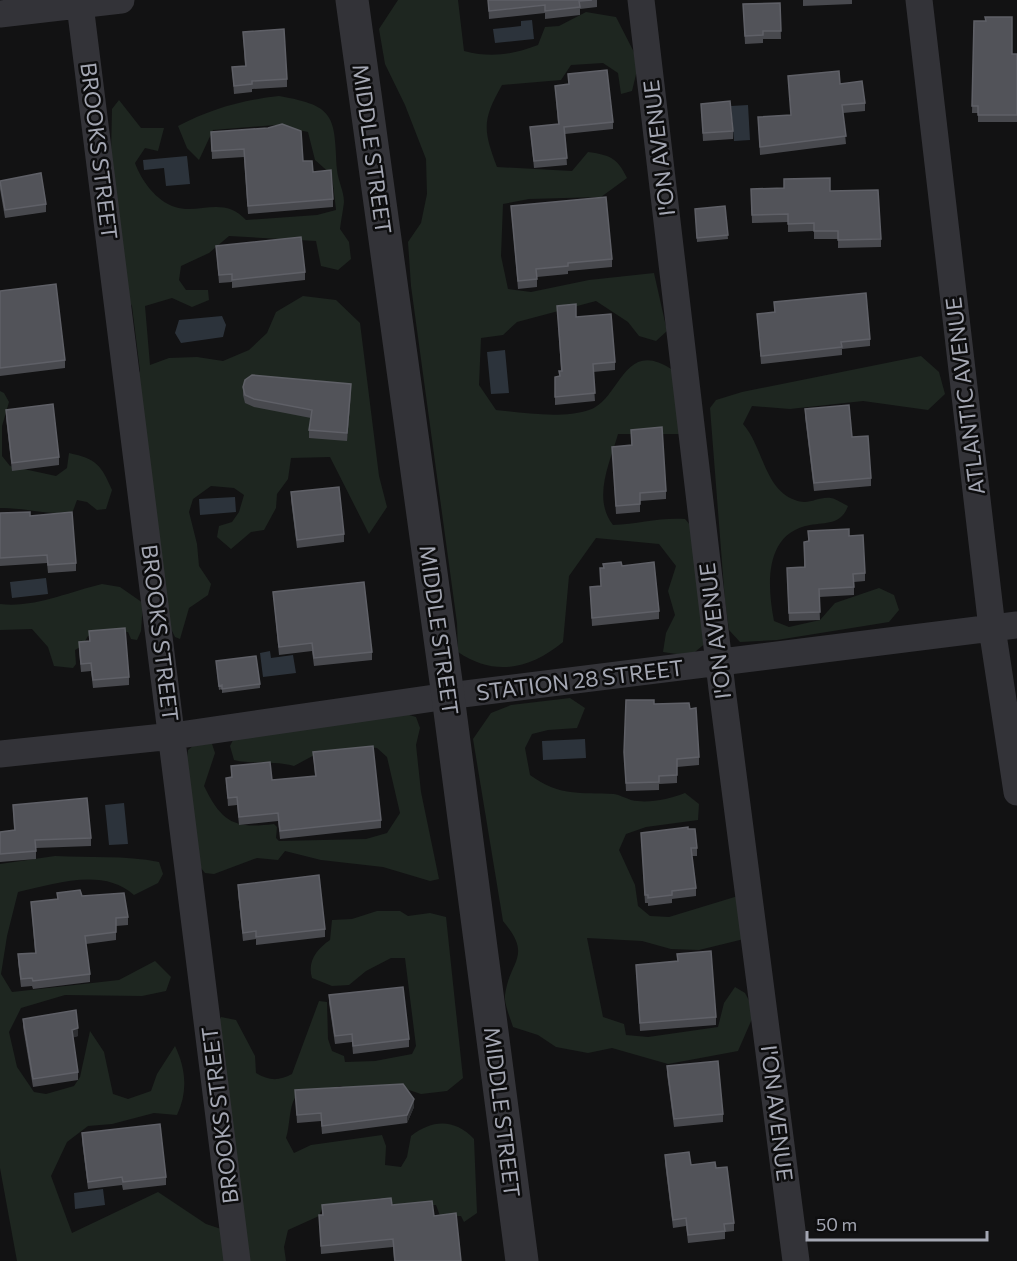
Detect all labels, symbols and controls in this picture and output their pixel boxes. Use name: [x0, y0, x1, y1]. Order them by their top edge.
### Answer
street label: BROOKS STREET: [75, 61, 124, 241]
street label: MIDDLE STREET: [347, 62, 398, 236]
street label: I'ON AVENUE: [637, 79, 680, 218]
street label: ATLANTIC AVENUE: [939, 296, 990, 496]
street label: BROOKS STREET: [136, 543, 185, 723]
street label: MIDDLE STREET: [414, 543, 465, 717]
street label: I'ON AVENUE: [693, 562, 736, 701]
street label: STATION 28 STREET: [475, 653, 685, 706]
street label: BROOKS STREET: [195, 1025, 244, 1205]
street label: MIDDLE STREET: [479, 1025, 526, 1199]
street label: I'ON AVENUE: [756, 1043, 799, 1182]
scale bar: [807, 1204, 987, 1242]
text: 50 m: [816, 1213, 857, 1235]

